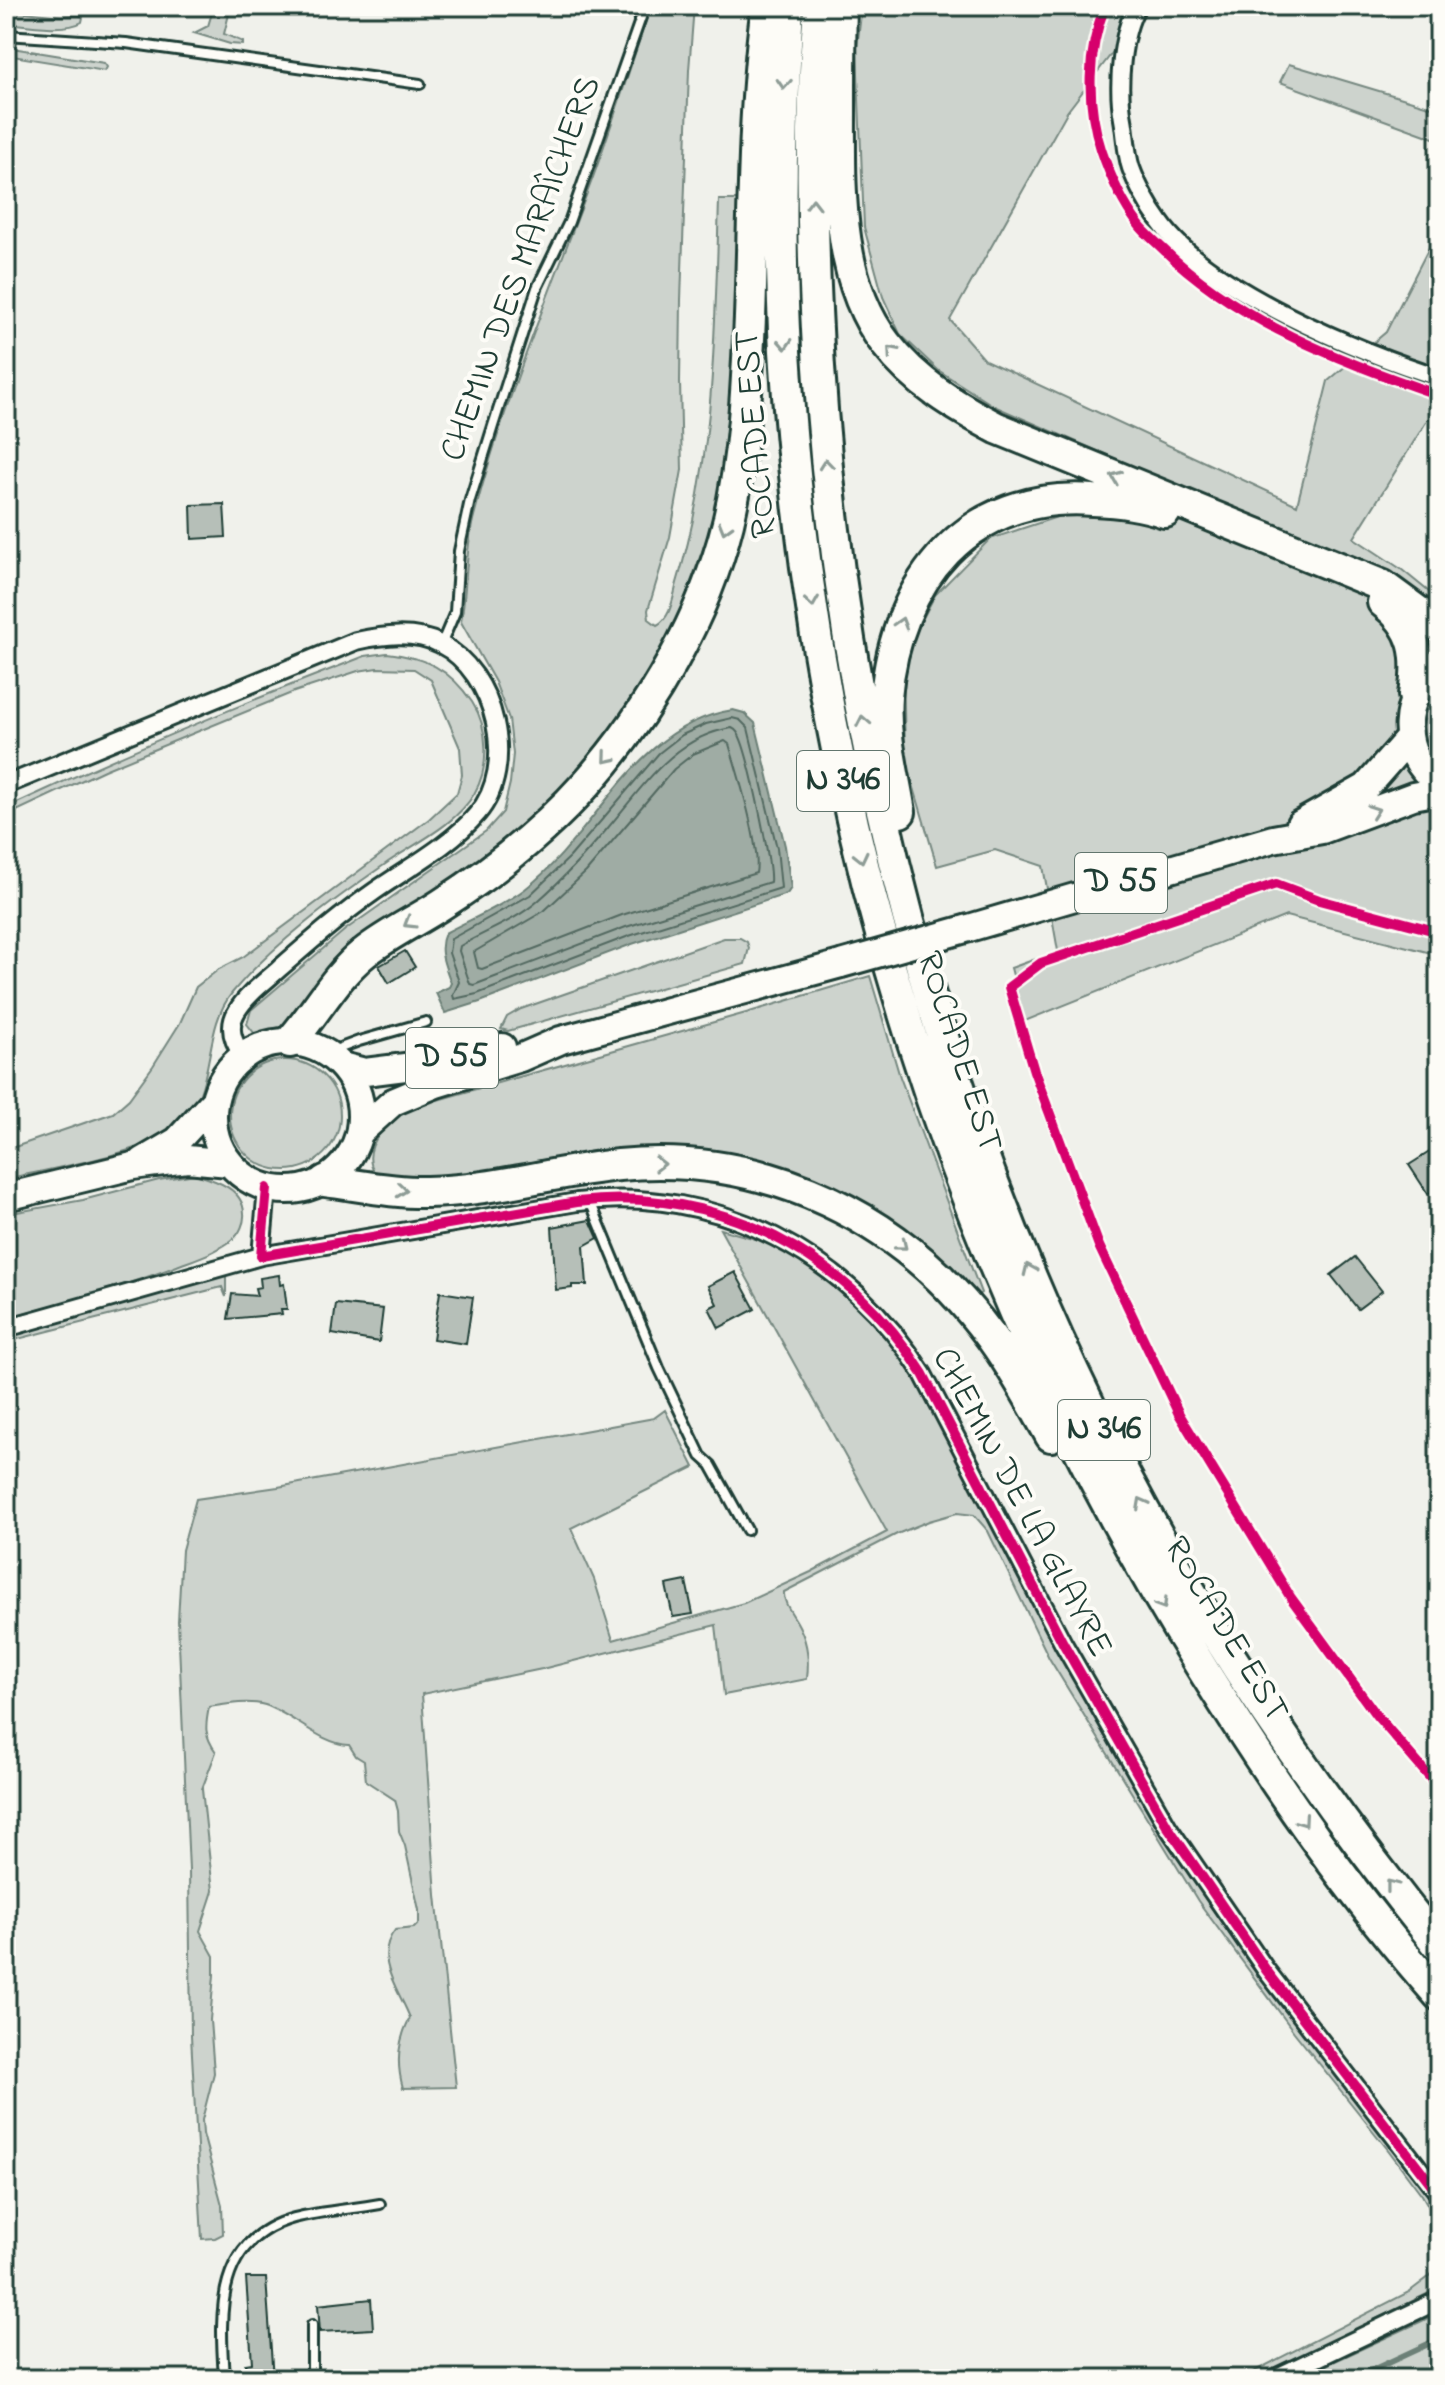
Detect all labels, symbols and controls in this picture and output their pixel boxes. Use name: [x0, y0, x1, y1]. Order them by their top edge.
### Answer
street label: CHEMIN DES MARAÎCHERS: [428, 69, 616, 469]
one-way arrow: [776, 78, 793, 91]
one-way arrow: [804, 197, 822, 210]
street label: ROCADE EST: [722, 328, 792, 540]
one-way arrow: [777, 338, 794, 351]
one-way arrow: [888, 345, 902, 360]
one-way arrow: [817, 457, 834, 470]
one-way arrow: [1110, 470, 1124, 486]
one-way arrow: [718, 521, 735, 535]
one-way arrow: [803, 595, 820, 609]
one-way arrow: [892, 617, 908, 631]
one-way arrow: [855, 714, 872, 728]
one-way arrow: [603, 749, 618, 763]
road number: N 346: [797, 751, 889, 811]
one-way arrow: [1367, 804, 1381, 821]
one-way arrow: [852, 850, 869, 864]
road number: D 55: [1075, 853, 1167, 913]
one-way arrow: [403, 913, 418, 929]
street label: ROCADE EST: [901, 945, 1015, 1159]
road number: D 55: [406, 1028, 498, 1088]
one-way arrow: [654, 1155, 667, 1173]
one-way arrow: [396, 1182, 409, 1199]
one-way arrow: [893, 1235, 907, 1250]
one-way arrow: [1023, 1263, 1039, 1277]
street label: CHEMIN DE LA GLAYRE: [917, 1339, 1125, 1667]
road number: N 346: [1058, 1400, 1150, 1460]
one-way arrow: [1136, 1498, 1152, 1512]
street label: ROCADE EST: [1149, 1527, 1301, 1733]
one-way arrow: [1152, 1595, 1167, 1610]
one-way arrow: [1293, 1813, 1308, 1827]
one-way arrow: [1386, 1879, 1400, 1894]

